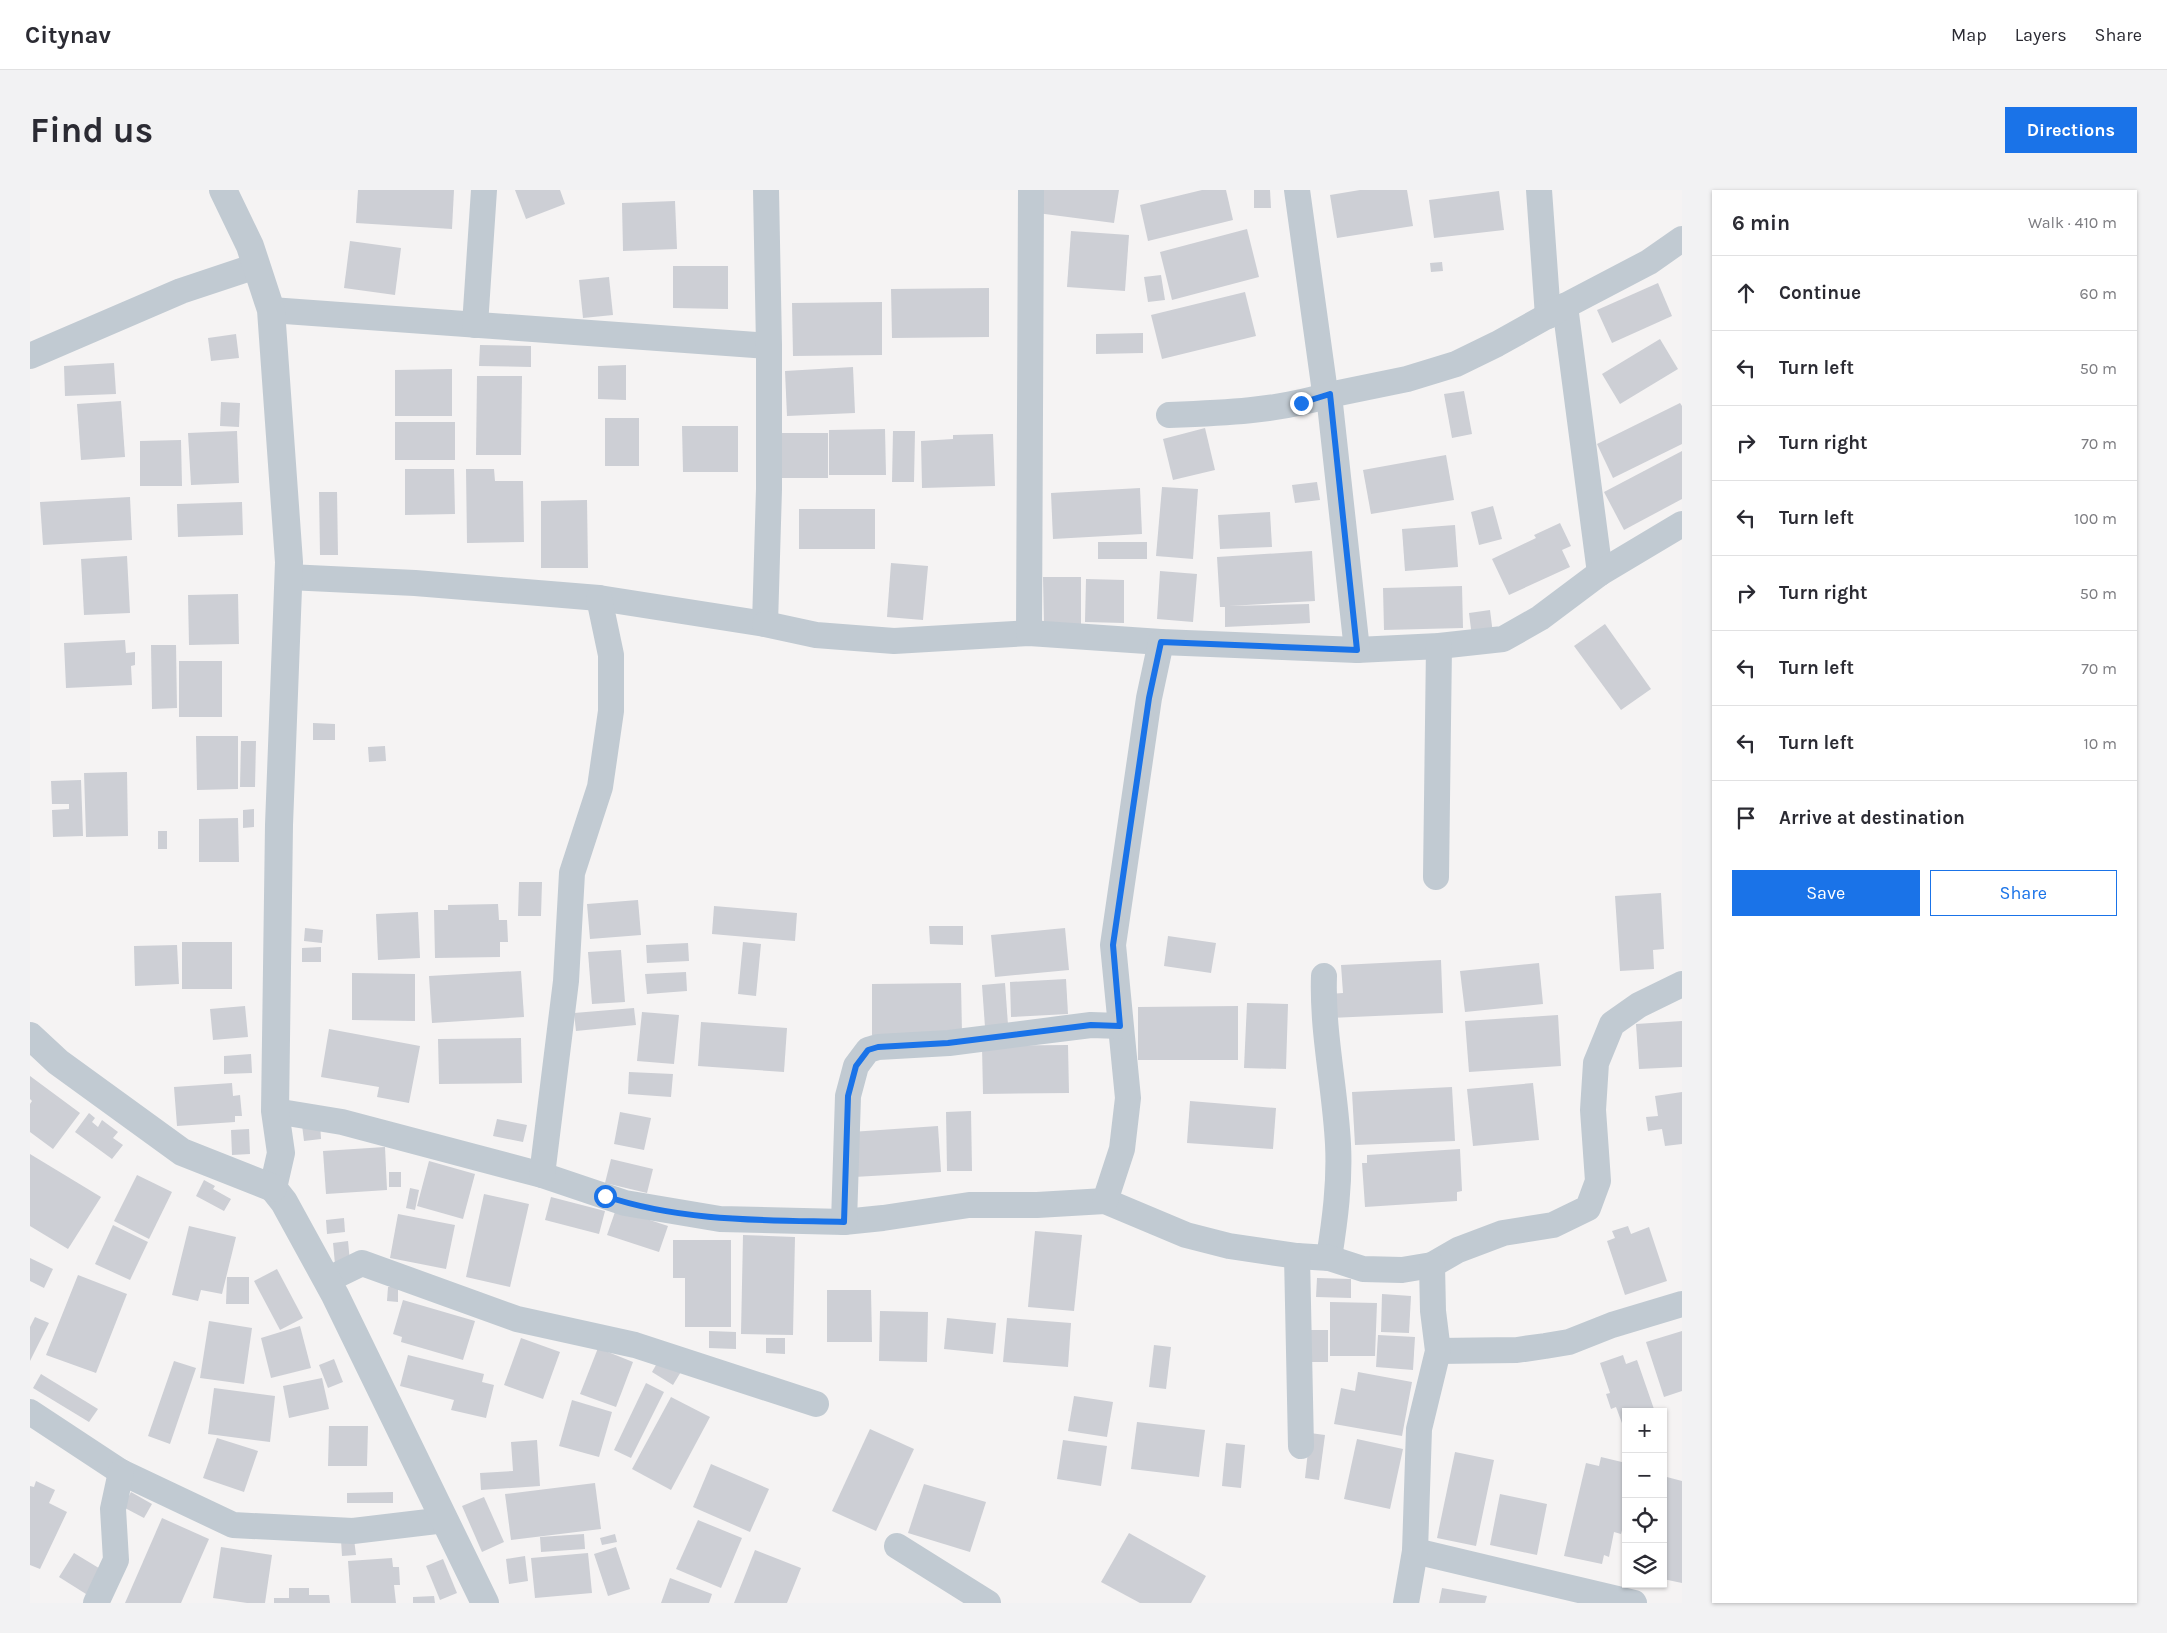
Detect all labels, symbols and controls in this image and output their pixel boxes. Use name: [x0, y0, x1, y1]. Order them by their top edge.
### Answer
text: Citynav: [25, 21, 111, 49]
text: Map: [1951, 24, 1987, 46]
text: Layers: [2015, 24, 2067, 46]
text: Share: [2095, 24, 2142, 46]
button: Directions: [2005, 107, 2137, 153]
text: Find us: [30, 110, 153, 151]
text: 6 min: [1732, 211, 1790, 235]
text: Walk · 410 m: [2028, 213, 2117, 232]
icon: ahead: [1732, 279, 1760, 307]
text: Continue: [1779, 282, 1861, 304]
text: 60 m: [2080, 284, 2117, 303]
icon: left: [1732, 354, 1760, 382]
text: Turn left: [1779, 357, 1854, 379]
text: 50 m: [2080, 359, 2117, 378]
route end: [1290, 392, 1313, 415]
icon: right: [1732, 429, 1760, 457]
text: Turn right: [1779, 432, 1868, 454]
text: 70 m: [2081, 434, 2117, 453]
icon: left: [1732, 504, 1760, 532]
text: Turn left: [1779, 507, 1854, 529]
text: 100 m: [2074, 509, 2117, 528]
icon: right: [1732, 579, 1760, 607]
text: Turn right: [1779, 582, 1868, 604]
text: 50 m: [2080, 584, 2117, 603]
icon: left: [1732, 654, 1760, 682]
text: Turn left: [1779, 657, 1854, 679]
text: 70 m: [2081, 659, 2117, 678]
icon: left: [1732, 729, 1760, 757]
text: Turn left: [1779, 732, 1854, 754]
text: 10 m: [2083, 734, 2117, 753]
icon: arrive: [1732, 804, 1760, 832]
text: Arrive at destination: [1779, 807, 1965, 829]
button: Save: [1732, 870, 1920, 916]
button: Share: [1930, 870, 2117, 916]
route start: [594, 1185, 617, 1208]
map controls: [1622, 1408, 1667, 1588]
button: +: [1622, 1408, 1667, 1453]
button: −: [1622, 1453, 1667, 1498]
button: locate: [1622, 1498, 1667, 1543]
button: layers: [1622, 1543, 1667, 1588]

